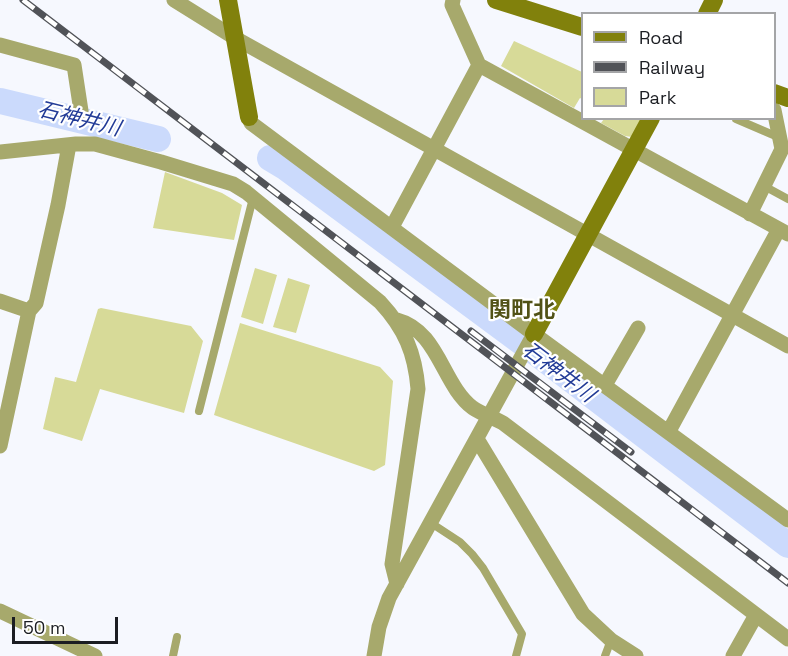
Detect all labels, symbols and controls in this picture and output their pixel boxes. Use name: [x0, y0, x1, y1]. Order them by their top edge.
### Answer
legend: [581, 12, 776, 120]
text: Road: [639, 26, 683, 49]
text: Railway: [639, 56, 705, 79]
text: Park: [639, 86, 676, 109]
water label: 石神井川: [35, 98, 123, 142]
district label: 関町北: [489, 298, 555, 324]
water label: 石神井川: [517, 338, 599, 408]
scale bar: [15, 605, 122, 643]
text: 50 m: [23, 616, 65, 639]

